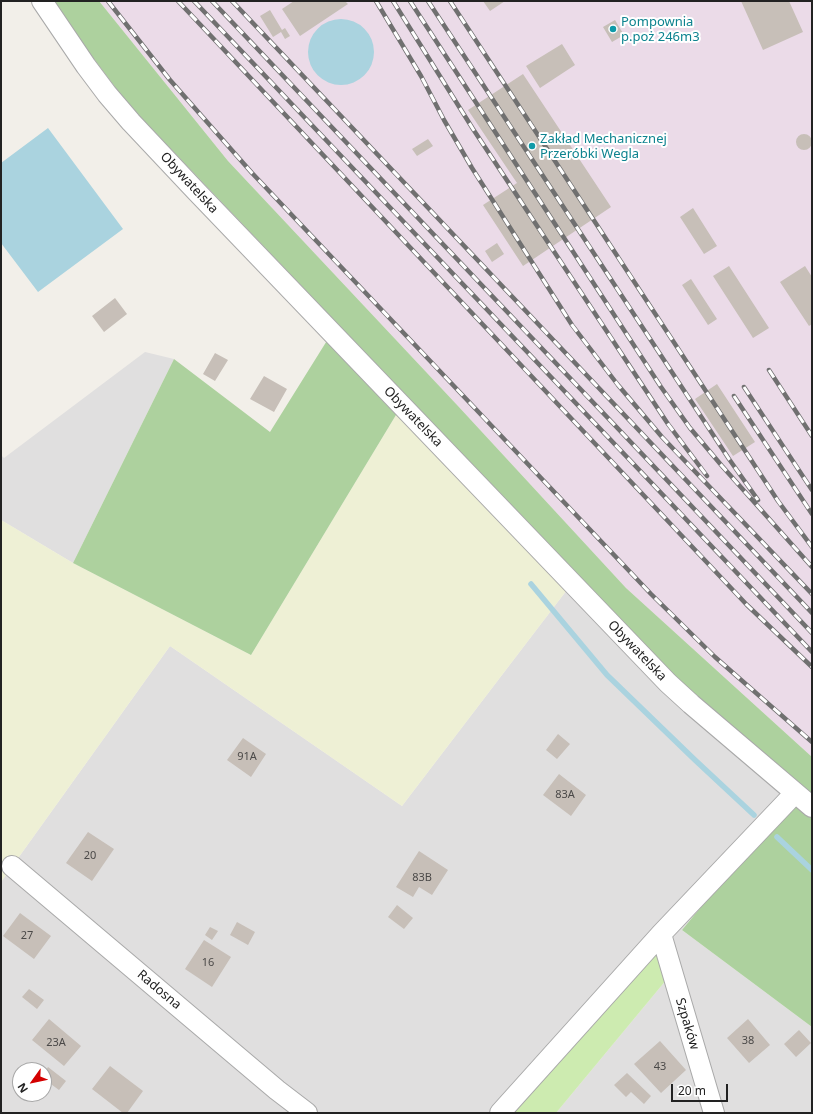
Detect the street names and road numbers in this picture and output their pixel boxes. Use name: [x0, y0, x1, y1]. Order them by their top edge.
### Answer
street label: Obywatelska: [157, 149, 221, 217]
street label: Obywatelska: [380, 384, 446, 450]
street label: Obywatelska: [604, 618, 670, 684]
street label: Radosna: [134, 967, 184, 1013]
street label: Szpaków: [672, 996, 702, 1052]

